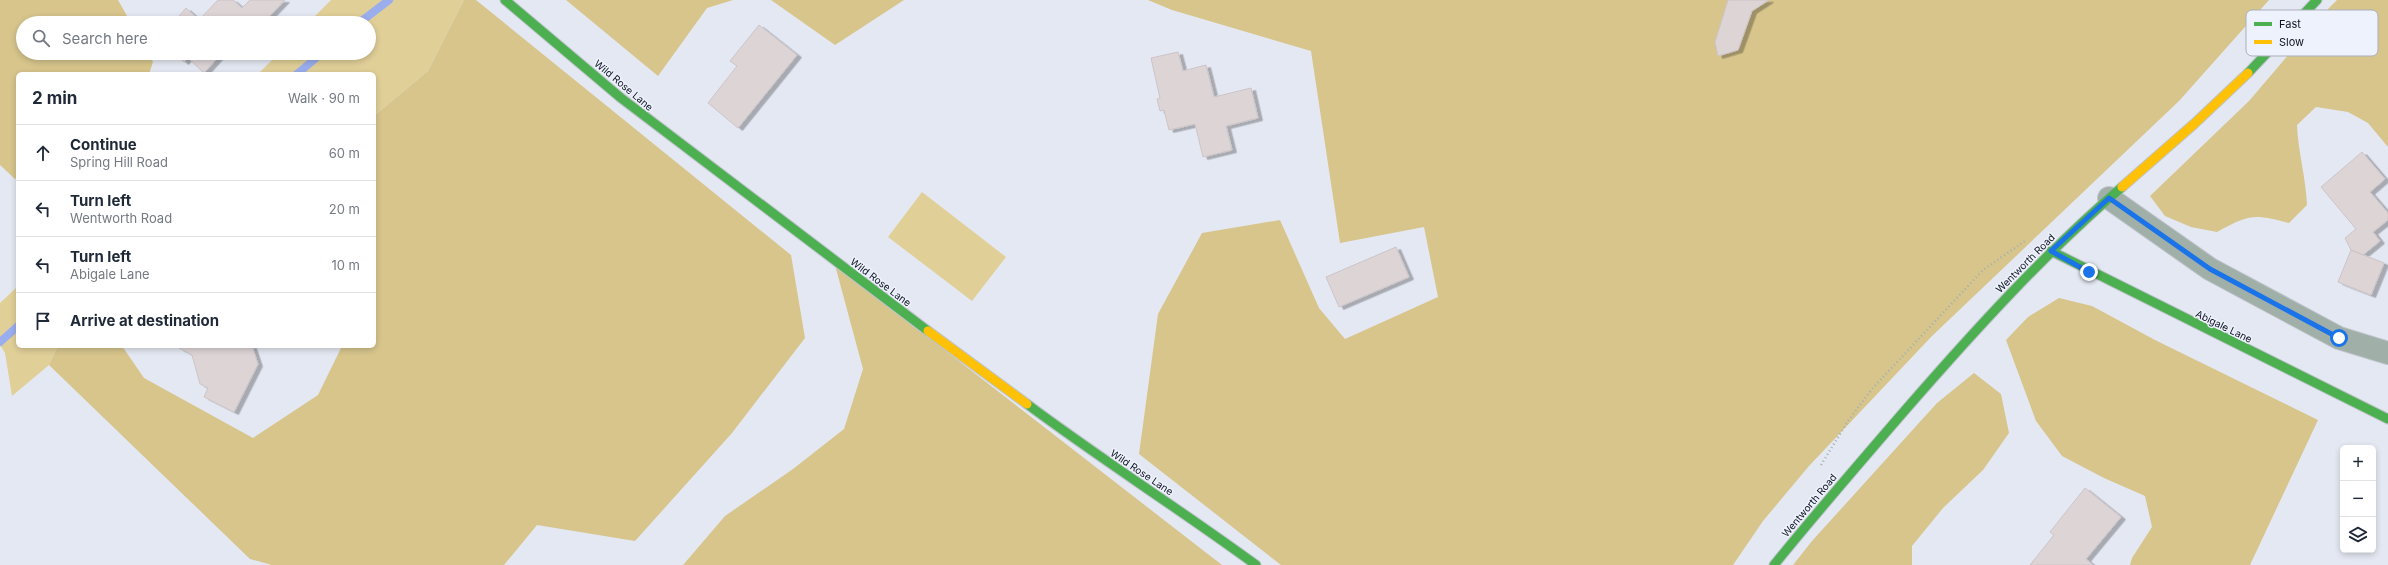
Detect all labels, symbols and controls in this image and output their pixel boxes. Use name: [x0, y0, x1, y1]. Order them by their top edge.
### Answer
legend: [2246, 10, 2378, 56]
search box: [16, 16, 376, 60]
text: Fast: [2279, 17, 2301, 31]
icon: search: [30, 27, 52, 49]
text: Search here: [62, 29, 148, 48]
text: Slow: [2279, 35, 2304, 49]
street label: Wild Rose Lane: [592, 57, 656, 113]
text: 2 min: [32, 88, 77, 108]
text: Walk · 90 m: [288, 90, 360, 106]
text: Continue: [70, 135, 137, 154]
icon: ahead: [32, 142, 54, 164]
text: 60 m: [329, 145, 360, 161]
text: Spring Hill Road: [70, 154, 168, 170]
text: Turn left: [70, 191, 131, 210]
icon: left: [32, 198, 54, 220]
text: 20 m: [329, 201, 360, 217]
text: Wentworth Road: [70, 210, 172, 226]
street label: Wentworth Road: [1993, 231, 2057, 295]
text: Turn left: [70, 247, 131, 266]
icon: left: [32, 254, 54, 276]
street label: Wild Rose Lane: [848, 255, 914, 309]
text: 10 m: [331, 257, 360, 273]
route end: [2080, 263, 2098, 281]
text: Abigale Lane: [70, 266, 150, 282]
street label: Abigale Lane: [2194, 307, 2254, 345]
icon: arrive: [32, 310, 54, 332]
text: Arrive at destination: [70, 311, 219, 330]
route start: [2330, 329, 2348, 347]
map controls: [2340, 445, 2376, 553]
button: +: [2340, 445, 2376, 481]
street label: Wild Rose Lane: [1108, 447, 1176, 497]
street label: Wentworth Road: [1779, 471, 1839, 539]
button: −: [2340, 481, 2376, 517]
button: layers: [2340, 517, 2376, 553]

